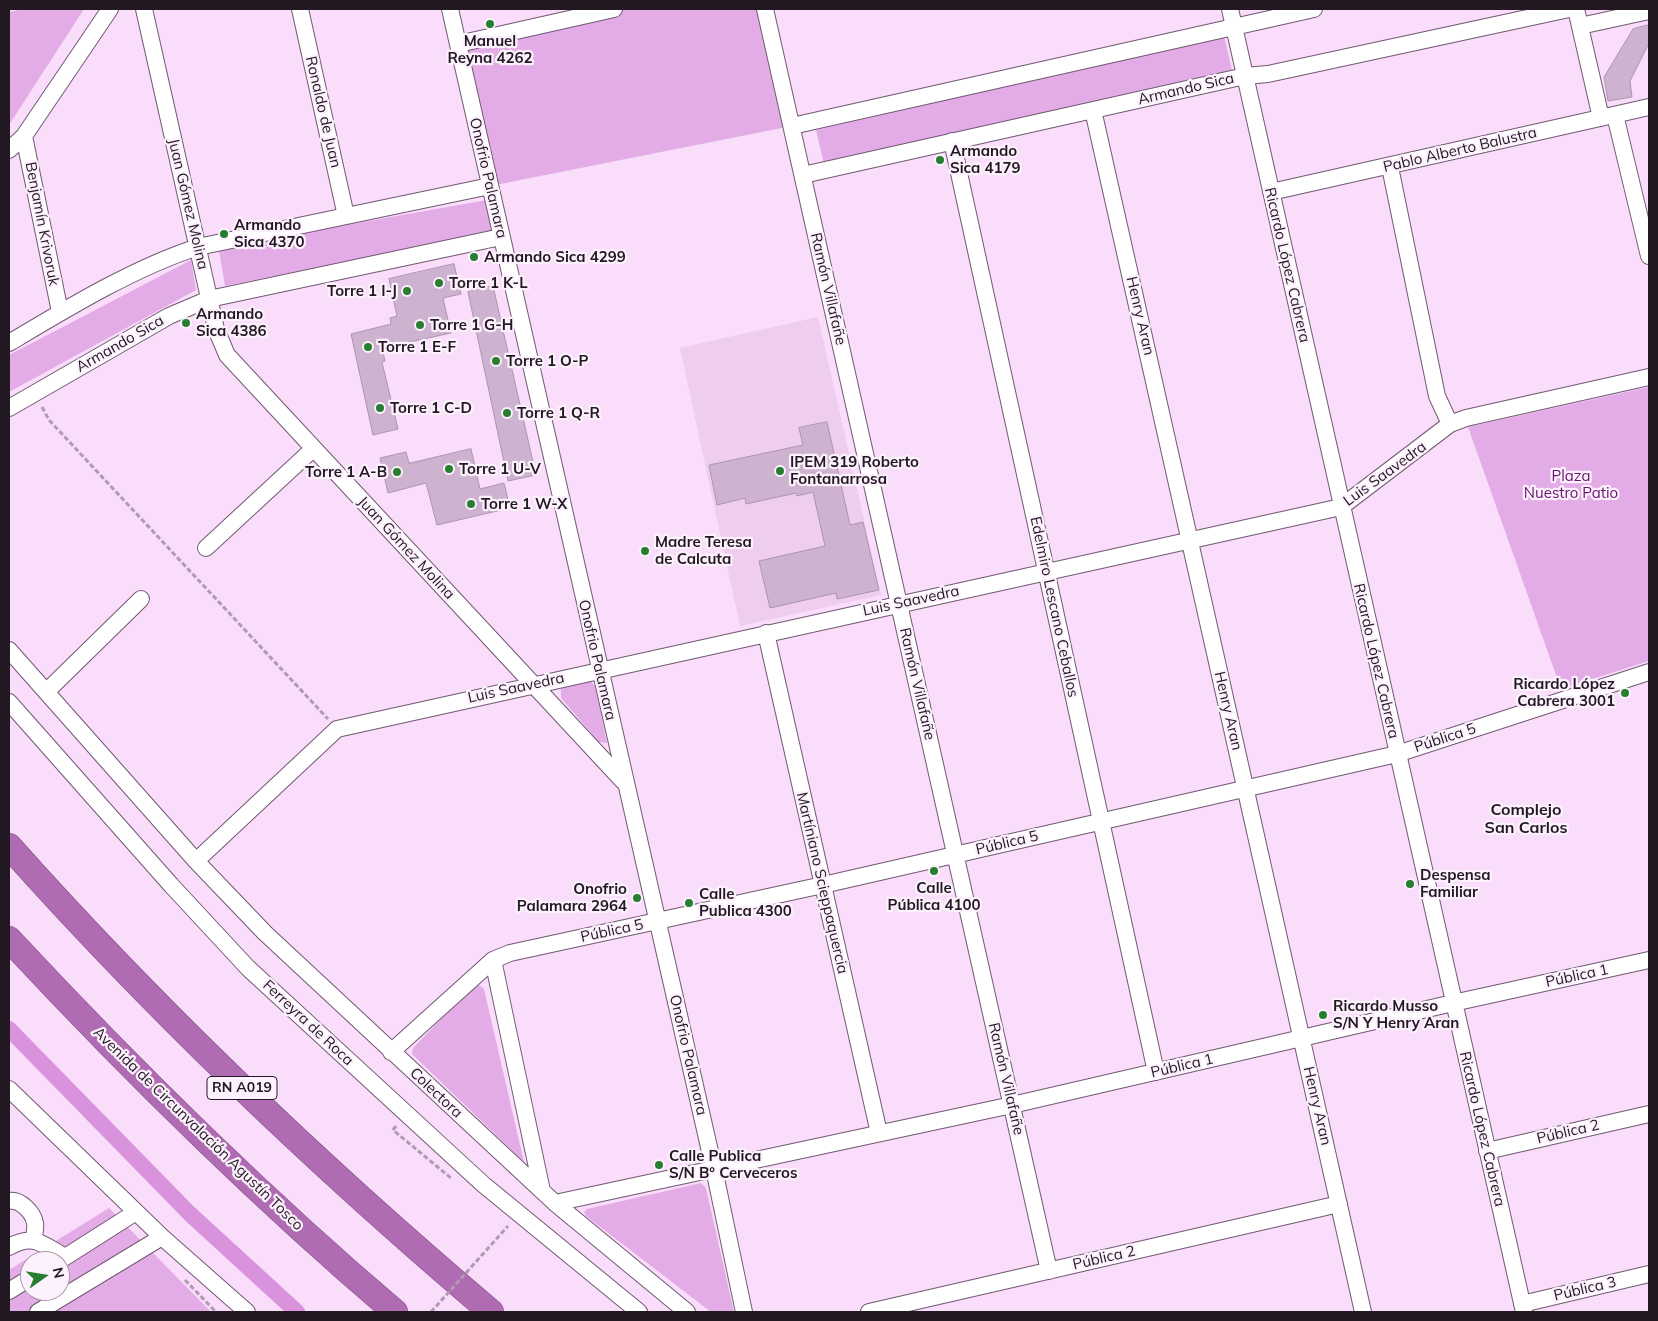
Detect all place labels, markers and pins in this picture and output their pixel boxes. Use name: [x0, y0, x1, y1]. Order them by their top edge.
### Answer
marker: Manuel Reyna 4262: [484, 18, 496, 30]
place label: Manuel Reyna 4262: [447, 32, 533, 67]
place label: Armando Sica 4179: [950, 142, 1021, 177]
marker: Armando Sica 4179: [934, 154, 946, 166]
place label: Armando Sica 4370: [234, 216, 305, 251]
marker: Armando Sica 4370: [218, 228, 230, 240]
place label: Armando Sica 4299: [484, 248, 626, 266]
marker: Armando Sica 4299: [468, 251, 480, 263]
place label: Torre 1 K-L: [449, 274, 528, 292]
marker: Torre 1 K-L: [433, 277, 445, 289]
place label: Torre 1 I-J: [327, 282, 397, 300]
marker: Torre 1 I-J: [401, 285, 413, 297]
place label: Armando Sica 4386: [196, 305, 267, 340]
place label: Torre 1 G-H: [430, 316, 513, 334]
marker: Armando Sica 4386: [180, 317, 192, 329]
marker: Torre 1 G-H: [414, 319, 426, 331]
place label: Torre 1 E-F: [378, 338, 456, 356]
marker: Torre 1 E-F: [362, 341, 374, 353]
place label: Torre 1 O-P: [506, 352, 588, 370]
marker: Torre 1 O-P: [490, 355, 502, 367]
place label: Torre 1 C-D: [390, 399, 472, 417]
marker: Torre 1 C-D: [374, 402, 386, 414]
place label: Torre 1 Q-R: [517, 404, 600, 422]
marker: Torre 1 Q-R: [501, 407, 513, 419]
place label: IPEM 319 Roberto Fontanarrosa: [790, 453, 919, 488]
place label: Torre 1 U-V: [459, 460, 541, 478]
place label: Torre 1 A-B: [305, 463, 387, 481]
marker: Torre 1 U-V: [443, 463, 455, 475]
marker: IPEM 319 Roberto Fontanarrosa: [774, 465, 786, 477]
marker: Torre 1 A-B: [391, 466, 403, 478]
place label: Torre 1 W-X: [481, 495, 567, 513]
marker: Torre 1 W-X: [465, 498, 477, 510]
place label: Madre Teresa de Calcuta: [655, 533, 752, 568]
marker: Madre Teresa de Calcuta: [639, 545, 651, 557]
place label: Ricardo López Cabrera 3001: [1513, 675, 1615, 710]
marker: Ricardo López Cabrera 3001: [1619, 687, 1631, 699]
marker: Calle Pública 4100: [928, 865, 940, 877]
place label: Despensa Familiar: [1420, 866, 1491, 901]
marker: Despensa Familiar: [1404, 878, 1416, 890]
place label: Calle Pública 4100: [888, 879, 980, 914]
place label: Onofrio Palamara 2964: [517, 880, 627, 915]
place label: Calle Publica 4300: [699, 885, 792, 920]
marker: Onofrio Palamara 2964: [631, 892, 643, 904]
marker: Calle Publica 4300: [683, 897, 695, 909]
place label: Ricardo Musso S/N Y Henry Aran: [1333, 997, 1459, 1032]
marker: Ricardo Musso S/N Y Henry Aran: [1317, 1009, 1329, 1021]
place label: Calle Publica S/N B° Cerveceros: [669, 1147, 797, 1182]
marker: Calle Publica S/N B° Cerveceros: [653, 1159, 665, 1171]

